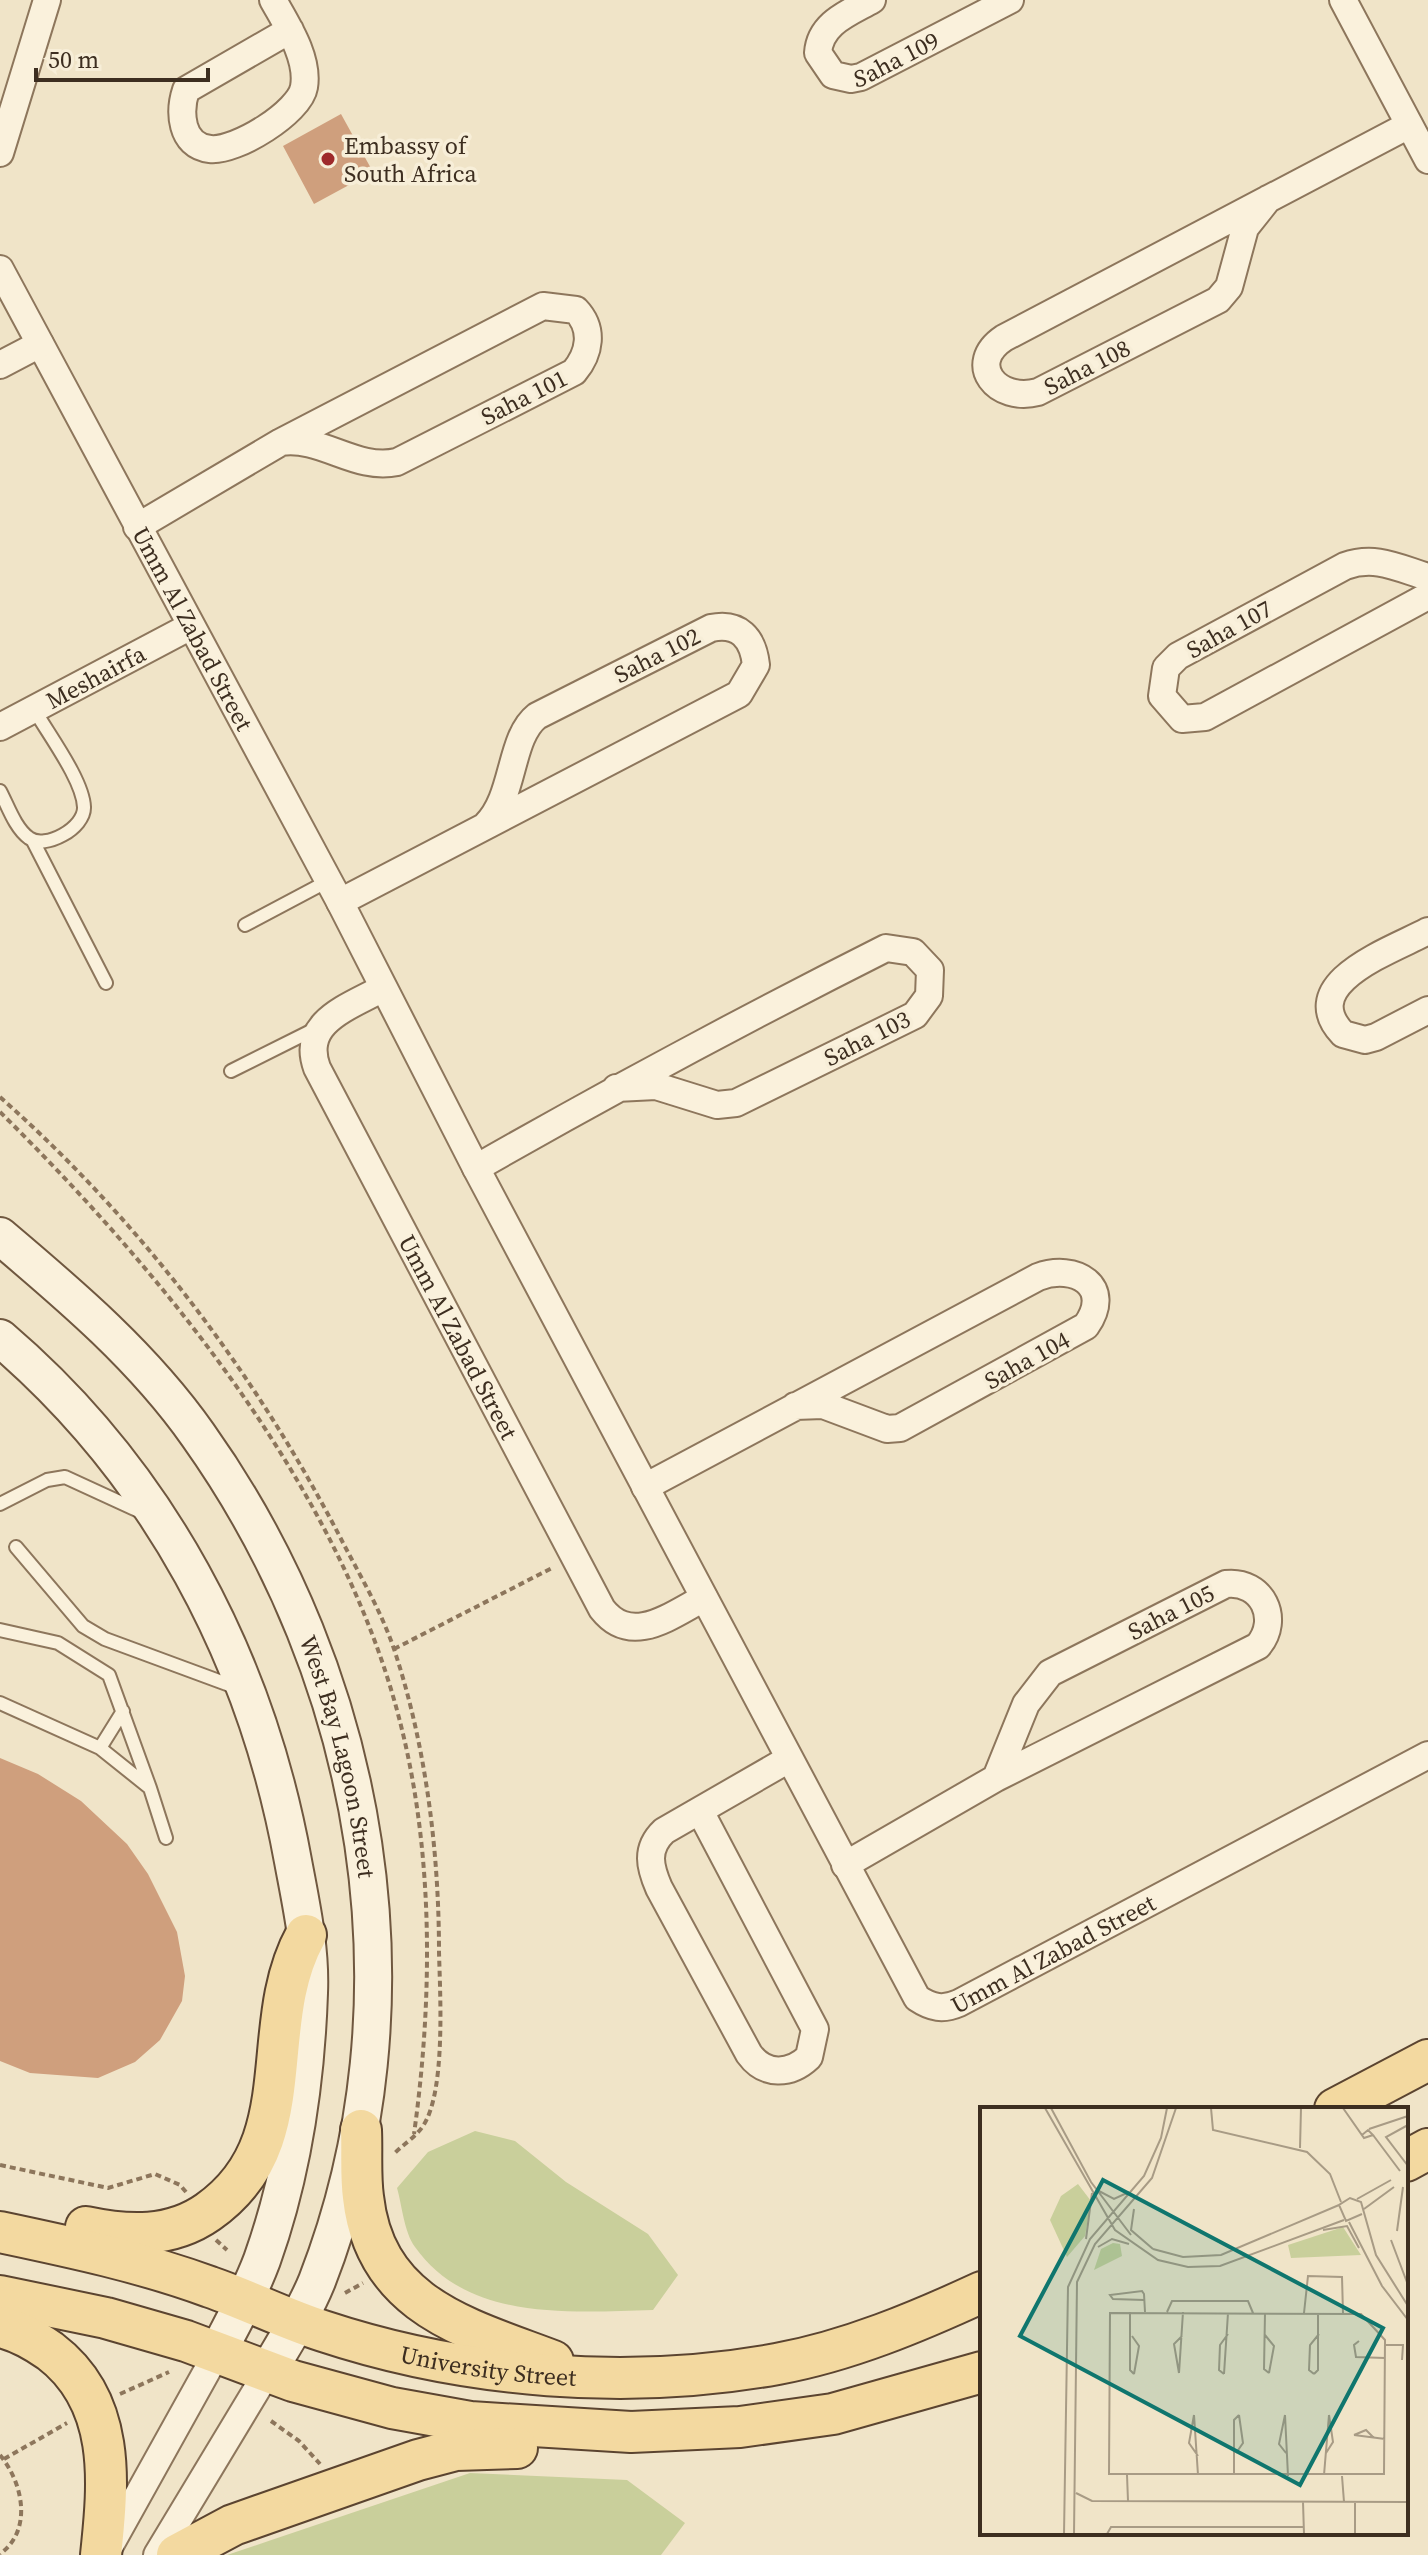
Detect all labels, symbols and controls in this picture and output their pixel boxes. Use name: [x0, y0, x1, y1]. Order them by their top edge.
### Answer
street label: Saha 109: [851, 23, 945, 95]
scale bar: [36, 32, 208, 82]
text: 50 m: [48, 43, 99, 76]
place label: Embassy of South Africa: [344, 129, 477, 190]
marker: Embassy of South Africa: [319, 150, 337, 168]
street label: Saha 108: [1038, 331, 1136, 403]
street label: Saha 101: [475, 361, 573, 433]
street label: Umm Al Zabad Street: [125, 521, 261, 736]
street label: Saha 107: [1180, 592, 1278, 666]
street label: Saha 102: [608, 619, 706, 691]
street label: Meshairfa: [40, 636, 152, 716]
street label: Saha 103: [818, 1002, 916, 1074]
street label: Umm Al Zabad Street: [391, 1229, 526, 1445]
street label: Saha 104: [978, 1323, 1076, 1397]
street label: Saha 105: [1122, 1576, 1220, 1648]
street label: West Bay Lagoon Street: [292, 1630, 384, 1880]
street label: Umm Al Zabad Street: [945, 1886, 1161, 2021]
inset map: [980, 2107, 1408, 2535]
street label: University Street: [397, 2337, 577, 2393]

